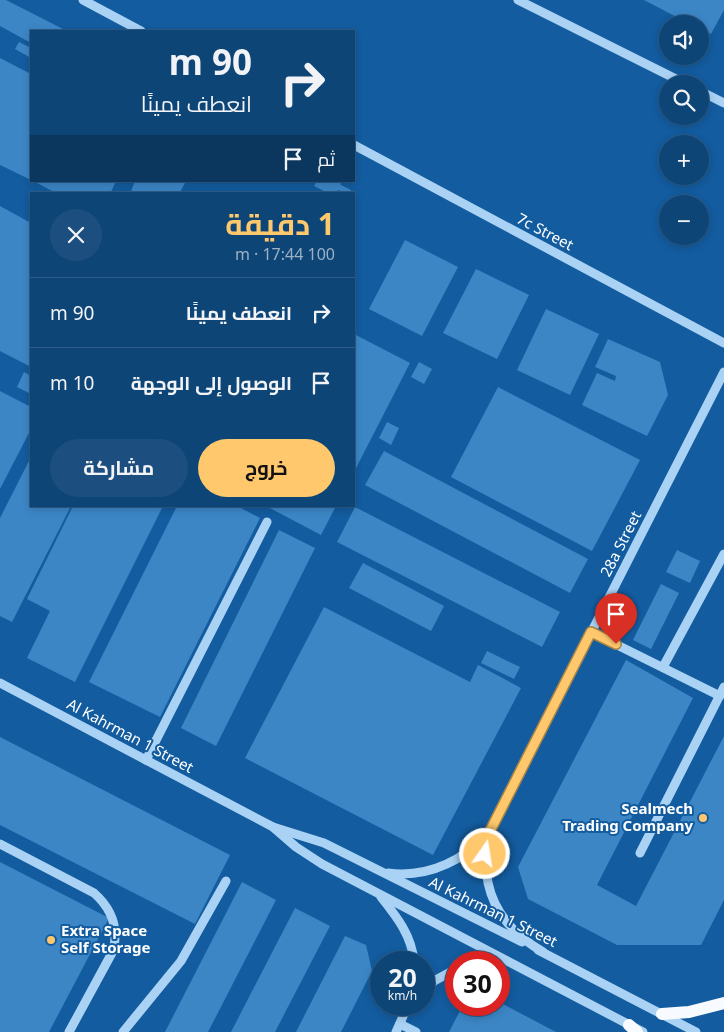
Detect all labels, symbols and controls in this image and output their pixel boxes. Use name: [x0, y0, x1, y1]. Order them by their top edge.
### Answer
map controls: [659, 15, 709, 245]
button: sound: [659, 15, 709, 65]
text: 90 m: [169, 38, 252, 85]
icon: right: [270, 50, 335, 115]
button: search: [659, 75, 709, 125]
text: انعطف يمينًا: [141, 88, 252, 118]
button: +: [659, 135, 709, 185]
icon: arrive: [279, 145, 307, 173]
text: ثم: [317, 146, 335, 172]
button: −: [659, 195, 709, 245]
text: 1 دقيقة: [225, 203, 335, 244]
street label: 7c Street: [514, 208, 578, 255]
button: close: [50, 209, 102, 261]
text: 100 m · 17:44: [235, 243, 335, 265]
icon: right: [307, 299, 335, 327]
text: 90 m: [50, 300, 94, 326]
text: انعطف يمينًا: [186, 300, 292, 326]
icon: arrive: [307, 369, 335, 397]
text: 10 m: [50, 370, 94, 396]
text: الوصول إلى الوجهة: [131, 370, 292, 396]
button: مشاركة: [50, 439, 188, 497]
button: خروج: [198, 439, 335, 497]
street label: 28a Street: [595, 507, 645, 580]
pin: [595, 593, 637, 644]
icon: arrive: [602, 600, 630, 628]
street label: Al Kahrman 1 Street: [64, 693, 198, 777]
place label: Sealmech Trading Company: [562, 798, 693, 835]
marker: Sealmech Trading Company: [697, 812, 709, 824]
position arrow: [458, 827, 510, 879]
street label: Al Kahrman 1 Street: [426, 871, 561, 951]
place label: Extra Space Self Storage: [61, 920, 150, 957]
marker: Extra Space Self Storage: [45, 934, 57, 946]
speed limit sign: 30: [445, 951, 510, 1016]
text: 20: [388, 960, 417, 994]
text: km/h: [388, 987, 417, 1004]

